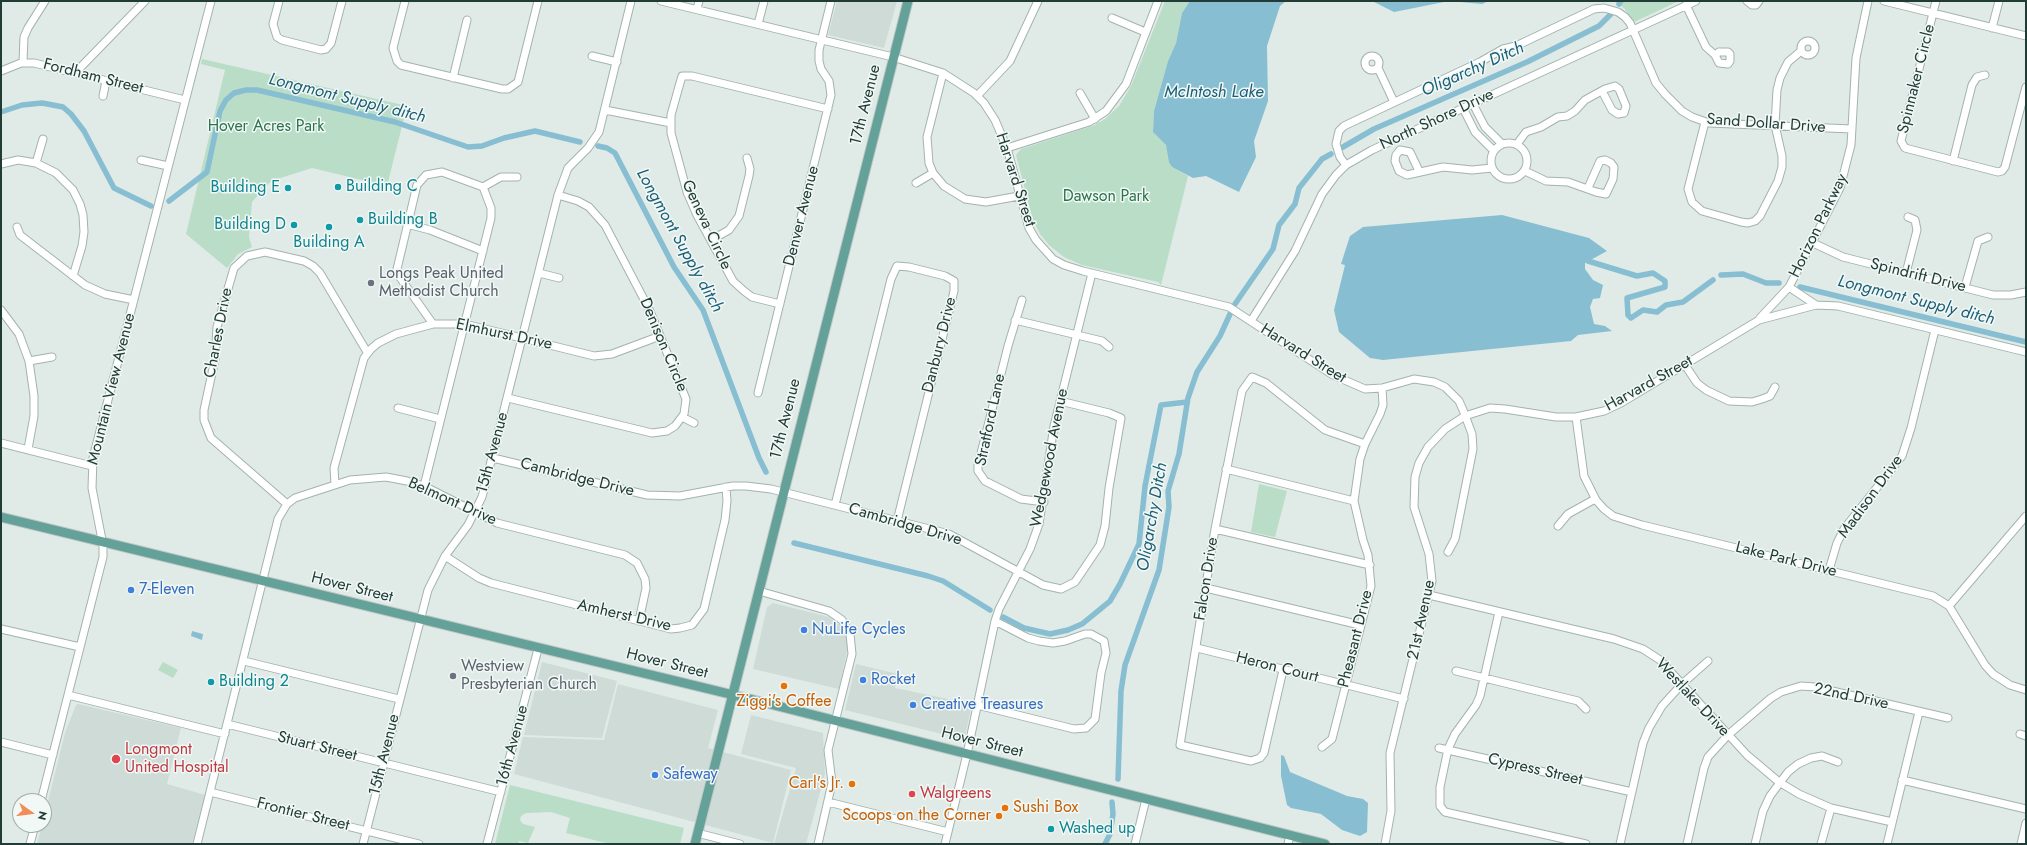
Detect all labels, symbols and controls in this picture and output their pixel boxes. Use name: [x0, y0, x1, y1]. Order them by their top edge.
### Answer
street label: Spinnaker Circle: [1894, 22, 1940, 136]
water label: Oligarchy Ditch: [1419, 38, 1527, 102]
street label: Fordham Street: [41, 55, 145, 99]
street label: 17th Avenue: [847, 63, 885, 147]
water label: Longmont Supply ditch: [266, 70, 428, 128]
water label: McIntosh Lake: [1164, 83, 1264, 103]
street label: North Shore Drive: [1377, 85, 1497, 155]
street label: Sand Dollar Drive: [1706, 110, 1826, 138]
park label: Hover Acres Park: [208, 117, 324, 137]
street label: Harvard Street: [991, 131, 1039, 229]
street label: Denver Avenue: [780, 164, 824, 268]
water label: Longmont Supply ditch: [631, 166, 727, 316]
street label: Horizon Parkway: [1786, 171, 1852, 281]
place label: Building C: [346, 177, 418, 197]
street label: Geneva Circle: [677, 177, 735, 273]
place label: Building E: [210, 178, 280, 198]
marker: Building C: [333, 182, 343, 192]
marker: Building E: [283, 183, 293, 193]
park label: Dawson Park: [1063, 187, 1149, 207]
place label: Building B: [368, 210, 438, 230]
place label: Building D: [214, 215, 286, 235]
marker: Building B: [355, 215, 365, 225]
marker: Building D: [289, 220, 299, 230]
marker: Building A: [324, 222, 334, 232]
place label: Building A: [293, 233, 365, 253]
street label: Spindrift Drive: [1868, 255, 1968, 297]
place label: Longs Peak United Methodist Church: [379, 264, 504, 302]
water label: Longmont Supply ditch: [1835, 272, 1997, 330]
marker: Longs Peak United Methodist Church: [366, 278, 376, 288]
street label: Charles Drive: [201, 286, 237, 380]
street label: Denison Circle: [635, 295, 691, 395]
street label: Danbury Drive: [919, 295, 961, 395]
street label: Mountain View Avenue: [84, 311, 140, 467]
street label: Elmhurst Drive: [454, 315, 554, 355]
street label: Harvard Street: [1257, 320, 1349, 388]
street label: Harvard Street: [1602, 352, 1696, 416]
street label: Stratford Lane: [972, 372, 1010, 468]
street label: 17th Avenue: [767, 377, 805, 461]
street label: Wedgewood Avenue: [1027, 387, 1073, 529]
street label: 15th Avenue: [473, 410, 513, 496]
street label: Madison Drive: [1834, 452, 1908, 542]
street label: Cambridge Drive: [518, 455, 636, 501]
water label: Oligarchy Ditch: [1133, 461, 1173, 573]
street label: Belmont Drive: [405, 474, 499, 530]
street label: Cambridge Drive: [846, 500, 964, 550]
street label: Falcon Drive: [1191, 536, 1223, 622]
street label: Lake Park Drive: [1733, 538, 1839, 582]
street label: Hover Street: [309, 569, 395, 607]
street label: 21st Avenue: [1404, 578, 1440, 662]
place label: 7-Eleven: [139, 580, 195, 600]
marker: 7-Eleven: [126, 585, 136, 595]
street label: Pheasant Drive: [1335, 588, 1377, 690]
street label: Amherst Drive: [575, 596, 673, 636]
place label: NuLife Cycles: [812, 620, 906, 640]
marker: NuLife Cycles: [799, 625, 809, 635]
street label: Hover Street: [624, 645, 710, 683]
street label: Heron Court: [1234, 648, 1320, 688]
street label: Westlake Drive: [1651, 655, 1733, 741]
place label: Westview Presbyterian Church: [461, 657, 597, 695]
place label: Rocket: [871, 670, 915, 690]
marker: Westview Presbyterian Church: [448, 671, 458, 681]
place label: Building 2: [219, 672, 289, 692]
marker: Rocket: [858, 675, 868, 685]
marker: Building 2: [206, 677, 216, 687]
street label: 22nd Drive: [1812, 680, 1890, 714]
marker: Ziggi's Coffee: [779, 681, 789, 691]
place label: Ziggi's Coffee: [737, 692, 831, 712]
place label: Creative Treasures: [921, 695, 1043, 715]
marker: Creative Treasures: [908, 700, 918, 710]
street label: 16th Avenue: [493, 703, 533, 789]
street label: 15th Avenue: [366, 712, 404, 798]
street label: Hover Street: [939, 724, 1025, 762]
street label: Stuart Street: [275, 728, 359, 766]
place label: Longmont United Hospital: [125, 740, 229, 778]
street label: Cypress Street: [1486, 750, 1584, 790]
marker: Longmont United Hospital: [110, 753, 122, 765]
place label: Safeway: [663, 765, 718, 785]
marker: Safeway: [650, 770, 660, 780]
place label: Carl's Jr.: [789, 774, 844, 794]
marker: Carl's Jr.: [847, 779, 857, 789]
place label: Walgreens: [920, 784, 991, 804]
marker: Walgreens: [907, 789, 917, 799]
north arrow: [12, 793, 52, 833]
street label: Frontier Street: [255, 794, 351, 836]
place label: Sushi Box: [1013, 798, 1078, 818]
marker: Sushi Box: [1000, 803, 1010, 813]
place label: Scoops on the Corner: [842, 806, 991, 826]
text: N: [34, 809, 51, 822]
marker: Scoops on the Corner: [994, 811, 1004, 821]
place label: Washed up: [1059, 819, 1135, 839]
marker: Washed up: [1046, 824, 1056, 834]

